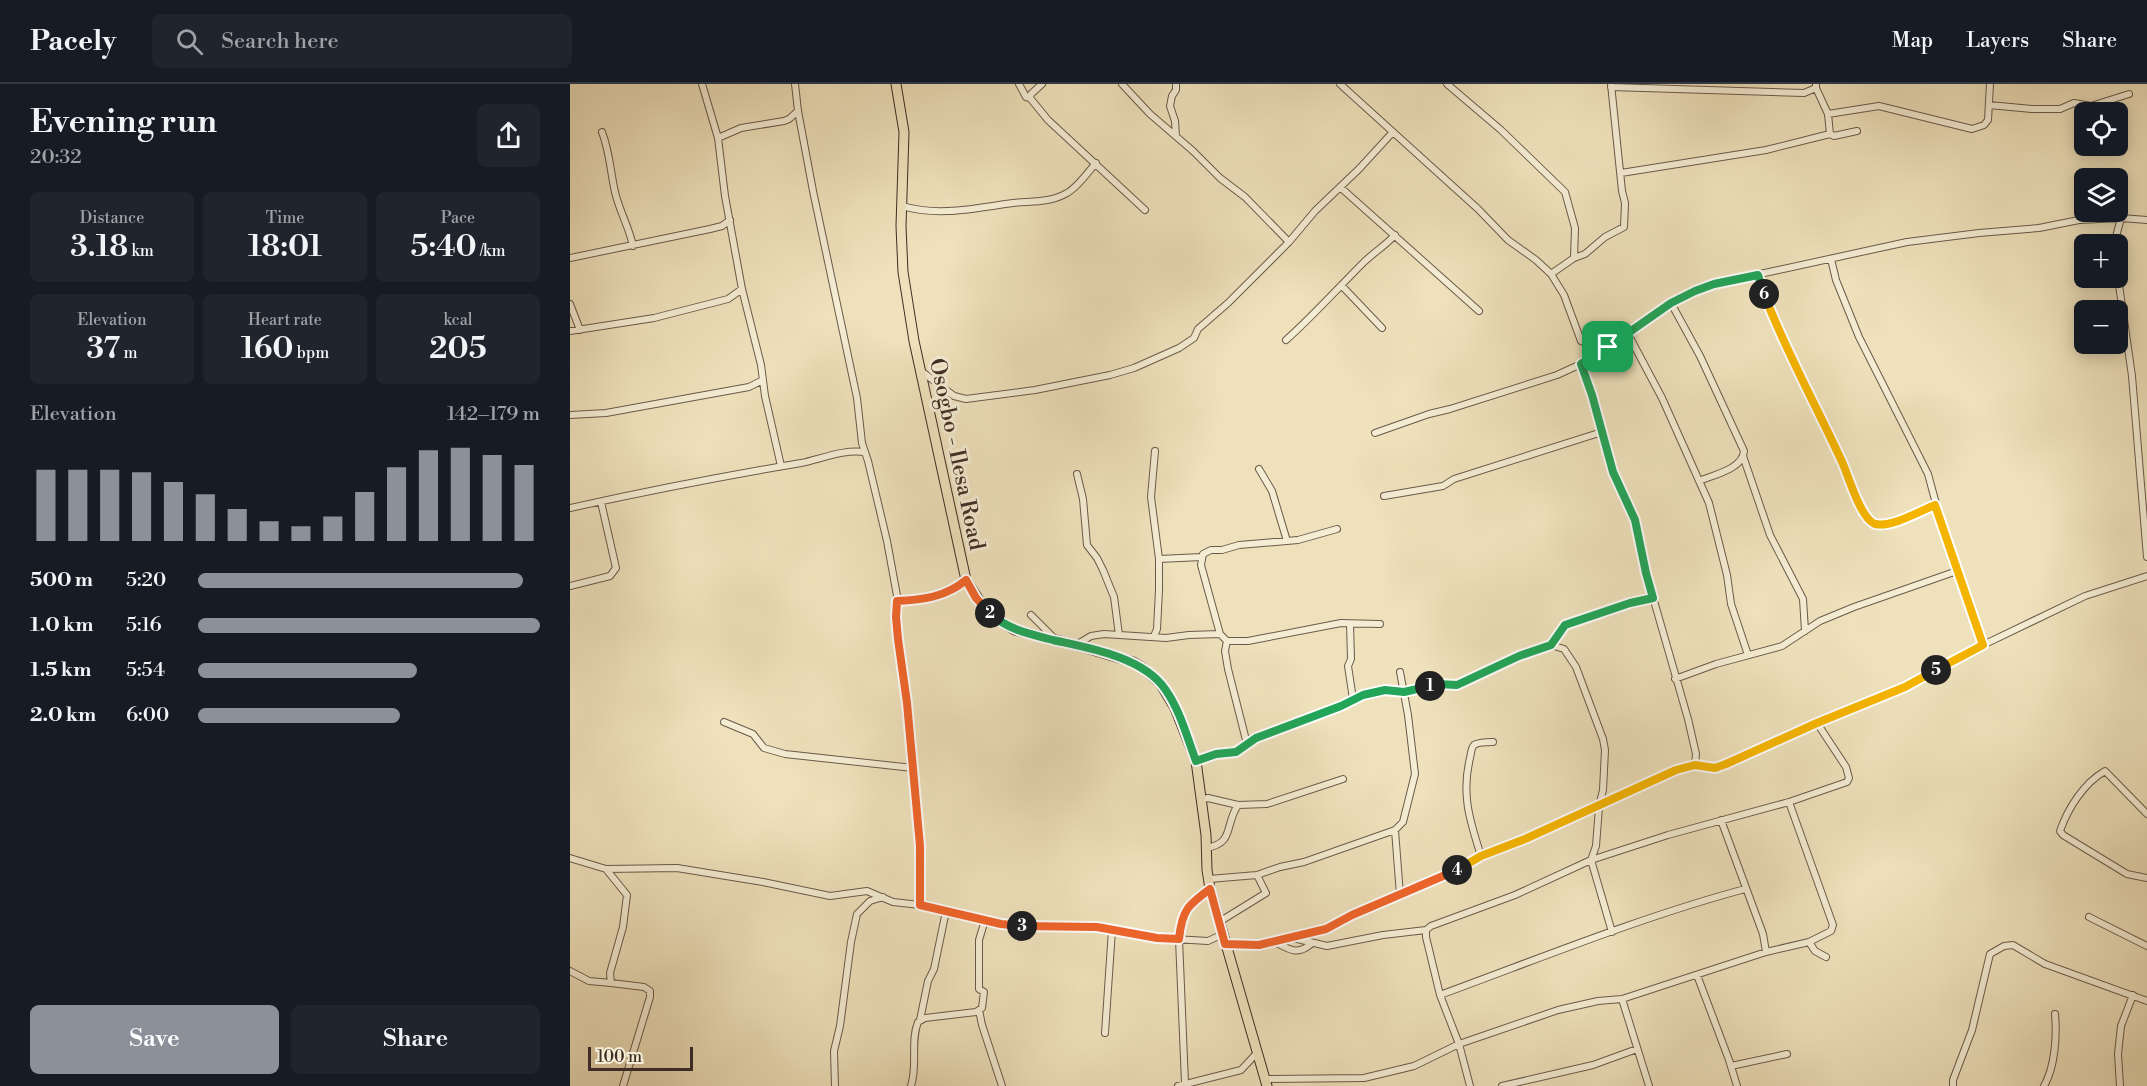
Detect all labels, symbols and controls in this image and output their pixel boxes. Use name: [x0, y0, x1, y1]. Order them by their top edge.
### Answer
search box: [152, 14, 572, 68]
text: Pacely: [30, 24, 116, 59]
icon: search: [173, 25, 206, 58]
text: Search here: [221, 28, 339, 55]
text: Map: [1892, 28, 1933, 54]
text: Layers: [1966, 28, 2029, 54]
text: Share: [2062, 28, 2117, 54]
text: Evening run: [30, 102, 217, 143]
map controls: [2074, 102, 2128, 354]
button: locate: [2074, 102, 2128, 156]
button: share: [477, 104, 540, 167]
text: 20:32: [30, 145, 82, 170]
button: layers: [2074, 168, 2128, 222]
text: Distance: [80, 208, 144, 228]
text: Time: [266, 208, 304, 228]
text: Pace: [441, 208, 475, 228]
text: 3.18: [70, 228, 128, 266]
text: 18:01: [248, 228, 322, 266]
text: 5:40: [411, 228, 477, 266]
button: +: [2074, 234, 2128, 288]
text: km: [128, 241, 154, 261]
text: /km: [477, 241, 505, 261]
pin: 6: [1749, 279, 1779, 309]
text: 6: [1759, 284, 1769, 304]
button: −: [2074, 300, 2128, 354]
text: Elevation: [77, 310, 147, 330]
text: Heart rate: [248, 310, 322, 330]
text: kcal: [443, 310, 473, 330]
pin: [1582, 321, 1633, 372]
text: 37: [86, 330, 120, 368]
text: 160: [241, 330, 294, 368]
text: 205: [429, 330, 487, 368]
icon: arrive: [1591, 330, 1624, 363]
text: m: [120, 343, 138, 363]
text: bpm: [294, 343, 329, 363]
street label: Osogbo - Ilesa Road: [923, 356, 990, 553]
text: Elevation: [30, 402, 117, 427]
text: 142–179 m: [447, 402, 540, 427]
text: 500 m: [30, 568, 93, 593]
text: 5:20: [126, 568, 166, 593]
pin: 2: [975, 598, 1005, 628]
text: 2: [985, 603, 995, 623]
text: 1.0 km: [30, 613, 94, 638]
text: 5:16: [126, 613, 162, 638]
pin: 5: [1921, 655, 1951, 685]
text: 1.5 km: [30, 658, 91, 683]
text: 5:54: [126, 658, 165, 683]
text: 5: [1931, 660, 1941, 680]
pin: 1: [1415, 671, 1445, 701]
text: 1: [1426, 676, 1434, 696]
text: 2.0 km: [30, 703, 96, 728]
text: 6:00: [126, 703, 169, 728]
pin: 4: [1442, 855, 1472, 885]
text: 4: [1452, 860, 1462, 880]
pin: 3: [1007, 911, 1037, 941]
text: 3: [1017, 916, 1027, 936]
button: Save: [30, 1005, 279, 1074]
button: Share: [291, 1005, 540, 1074]
scale bar: [588, 1044, 693, 1072]
text: 100 m: [597, 1047, 642, 1067]

